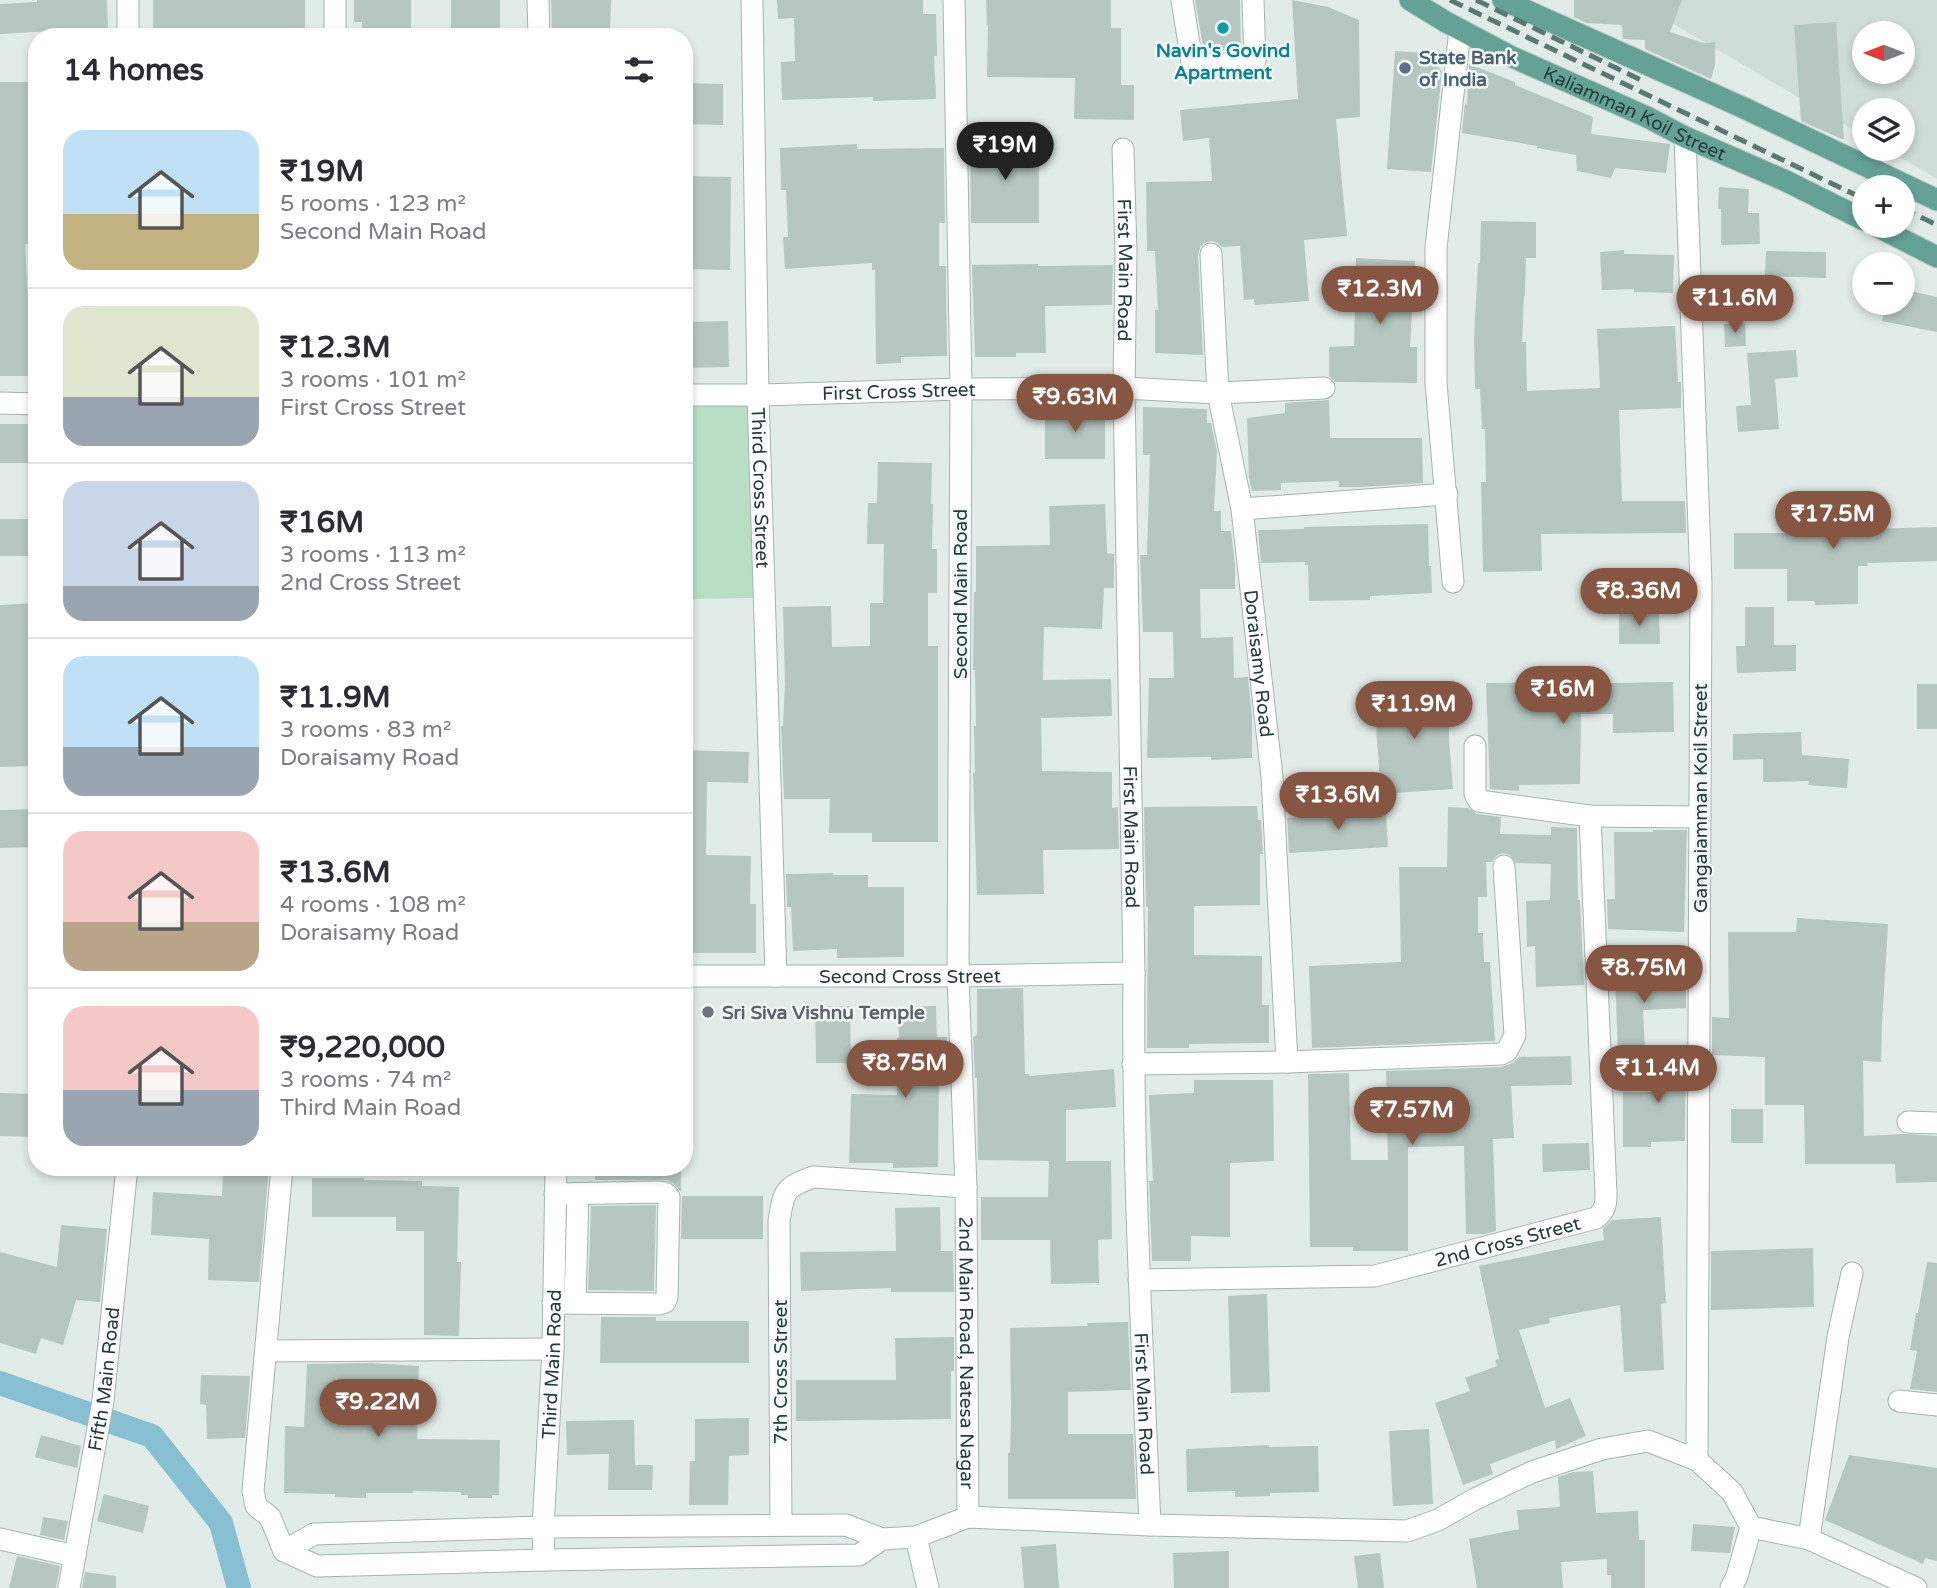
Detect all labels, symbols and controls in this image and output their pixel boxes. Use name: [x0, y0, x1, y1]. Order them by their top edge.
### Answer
marker: Navin's Govind Apartment: [1215, 20, 1231, 36]
north arrow: [1852, 21, 1914, 84]
map controls: [1852, 21, 1915, 315]
place label: Navin's Govind Apartment: [1156, 40, 1290, 85]
place label: State Bank of India: [1419, 47, 1517, 91]
icon: filters: [620, 51, 658, 89]
text: 14 homes: [63, 52, 204, 89]
marker: State Bank of India: [1397, 60, 1413, 76]
street label: Kaliamman Koil Street: [1540, 62, 1729, 166]
button: layers: [1852, 98, 1915, 161]
pin: ₹19M: [964, 122, 1046, 182]
text: ₹19M: [973, 131, 1037, 159]
text: ₹19M: [280, 153, 364, 190]
icon: home: [119, 158, 203, 242]
button: +: [1852, 175, 1915, 238]
text: 5 rooms · 123 m²: [280, 190, 466, 218]
street label: First Main Road: [1112, 198, 1136, 341]
text: Second Main Road: [280, 218, 487, 246]
button: −: [1852, 252, 1915, 315]
pin: ₹12.3M: [1323, 266, 1437, 326]
text: ₹12.3M: [1338, 275, 1423, 303]
pin: ₹11.6M: [1678, 276, 1792, 335]
text: ₹11.6M: [1693, 284, 1778, 312]
text: ₹12.3M: [280, 329, 391, 366]
icon: home: [119, 334, 203, 418]
text: 3 rooms · 101 m²: [280, 366, 466, 394]
pin: ₹9.63M: [1018, 374, 1132, 434]
street label: First Cross Street: [822, 379, 976, 405]
text: ₹9.63M: [1033, 383, 1118, 411]
text: First Cross Street: [280, 394, 466, 422]
street label: Third Cross Street: [746, 407, 773, 569]
pin: ₹17.5M: [1776, 491, 1890, 551]
text: ₹17.5M: [1791, 500, 1875, 528]
text: ₹16M: [280, 504, 364, 541]
icon: home: [119, 509, 203, 593]
street label: Second Main Road: [950, 509, 972, 679]
text: 3 rooms · 113 m²: [280, 541, 466, 569]
pin: ₹8.36M: [1582, 568, 1696, 628]
text: 2nd Cross Street: [280, 569, 461, 597]
text: ₹8.36M: [1597, 577, 1682, 605]
street label: Doraisamy Road: [1239, 589, 1277, 738]
pin: ₹16M: [1522, 666, 1604, 726]
text: ₹16M: [1531, 675, 1595, 703]
text: ₹11.9M: [280, 679, 391, 716]
pin: ₹11.9M: [1357, 682, 1471, 741]
street label: Gangaiamman Koil Street: [1690, 683, 1712, 913]
icon: home: [119, 684, 203, 768]
text: ₹11.9M: [1372, 690, 1457, 718]
text: 3 rooms · 83 m²: [280, 716, 451, 744]
text: Doraisamy Road: [280, 744, 459, 772]
street label: First Main Road: [1118, 765, 1143, 908]
pin: ₹13.6M: [1281, 772, 1395, 832]
text: ₹13.6M: [1296, 781, 1381, 809]
text: ₹13.6M: [280, 854, 391, 891]
icon: home: [119, 859, 203, 943]
text: 4 rooms · 108 m²: [280, 891, 466, 919]
text: Doraisamy Road: [280, 919, 459, 947]
pin: ₹8.75M: [1587, 946, 1701, 1005]
text: ₹8.75M: [1602, 954, 1686, 982]
street label: Second Cross Street: [819, 965, 1001, 988]
place label: Sri Siva Vishnu Temple: [722, 1002, 925, 1025]
marker: Sri Siva Vishnu Temple: [700, 1004, 716, 1020]
text: ₹9,220,000: [280, 1029, 445, 1066]
icon: home: [119, 1034, 203, 1118]
pin: ₹8.75M: [848, 1040, 962, 1100]
pin: ₹11.4M: [1601, 1046, 1715, 1105]
text: ₹8.75M: [863, 1049, 947, 1077]
text: ₹11.4M: [1616, 1054, 1700, 1082]
text: 3 rooms · 74 m²: [280, 1066, 451, 1094]
pin: ₹7.57M: [1355, 1088, 1469, 1147]
text: Third Main Road: [280, 1094, 461, 1122]
text: ₹7.57M: [1370, 1096, 1454, 1124]
street label: 2nd Cross Street: [1433, 1213, 1583, 1272]
street label: 2nd Main Road, Natesa Nagar: [954, 1216, 978, 1490]
street label: Third Main Road: [538, 1289, 566, 1440]
street label: 7th Cross Street: [770, 1300, 792, 1444]
street label: Fifth Main Road: [84, 1306, 125, 1453]
street label: First Main Road: [1129, 1332, 1158, 1475]
pin: ₹9.22M: [321, 1380, 435, 1439]
text: ₹9.22M: [336, 1388, 421, 1416]

